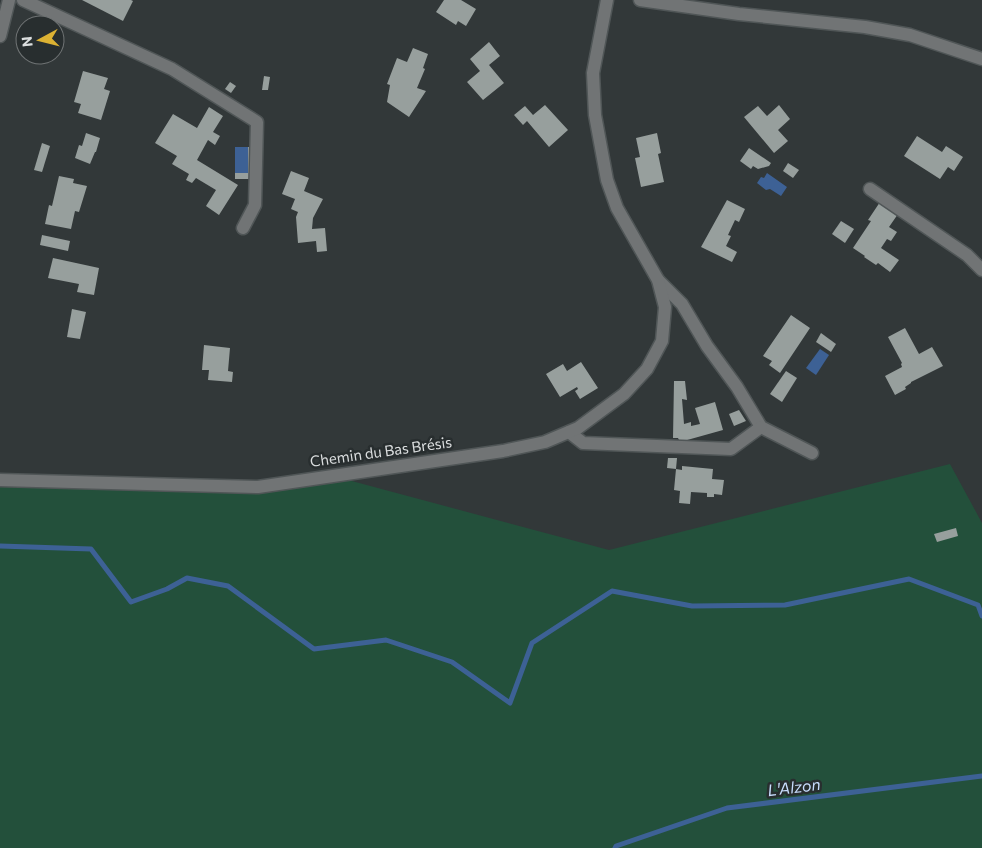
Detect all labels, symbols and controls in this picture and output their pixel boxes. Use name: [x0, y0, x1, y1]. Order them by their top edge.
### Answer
north arrow: [15, 15, 65, 65]
text: N: [18, 35, 36, 48]
street label: Chemin du Bas Brésis: [309, 432, 453, 470]
water label: L'Alzon: [766, 774, 822, 799]

